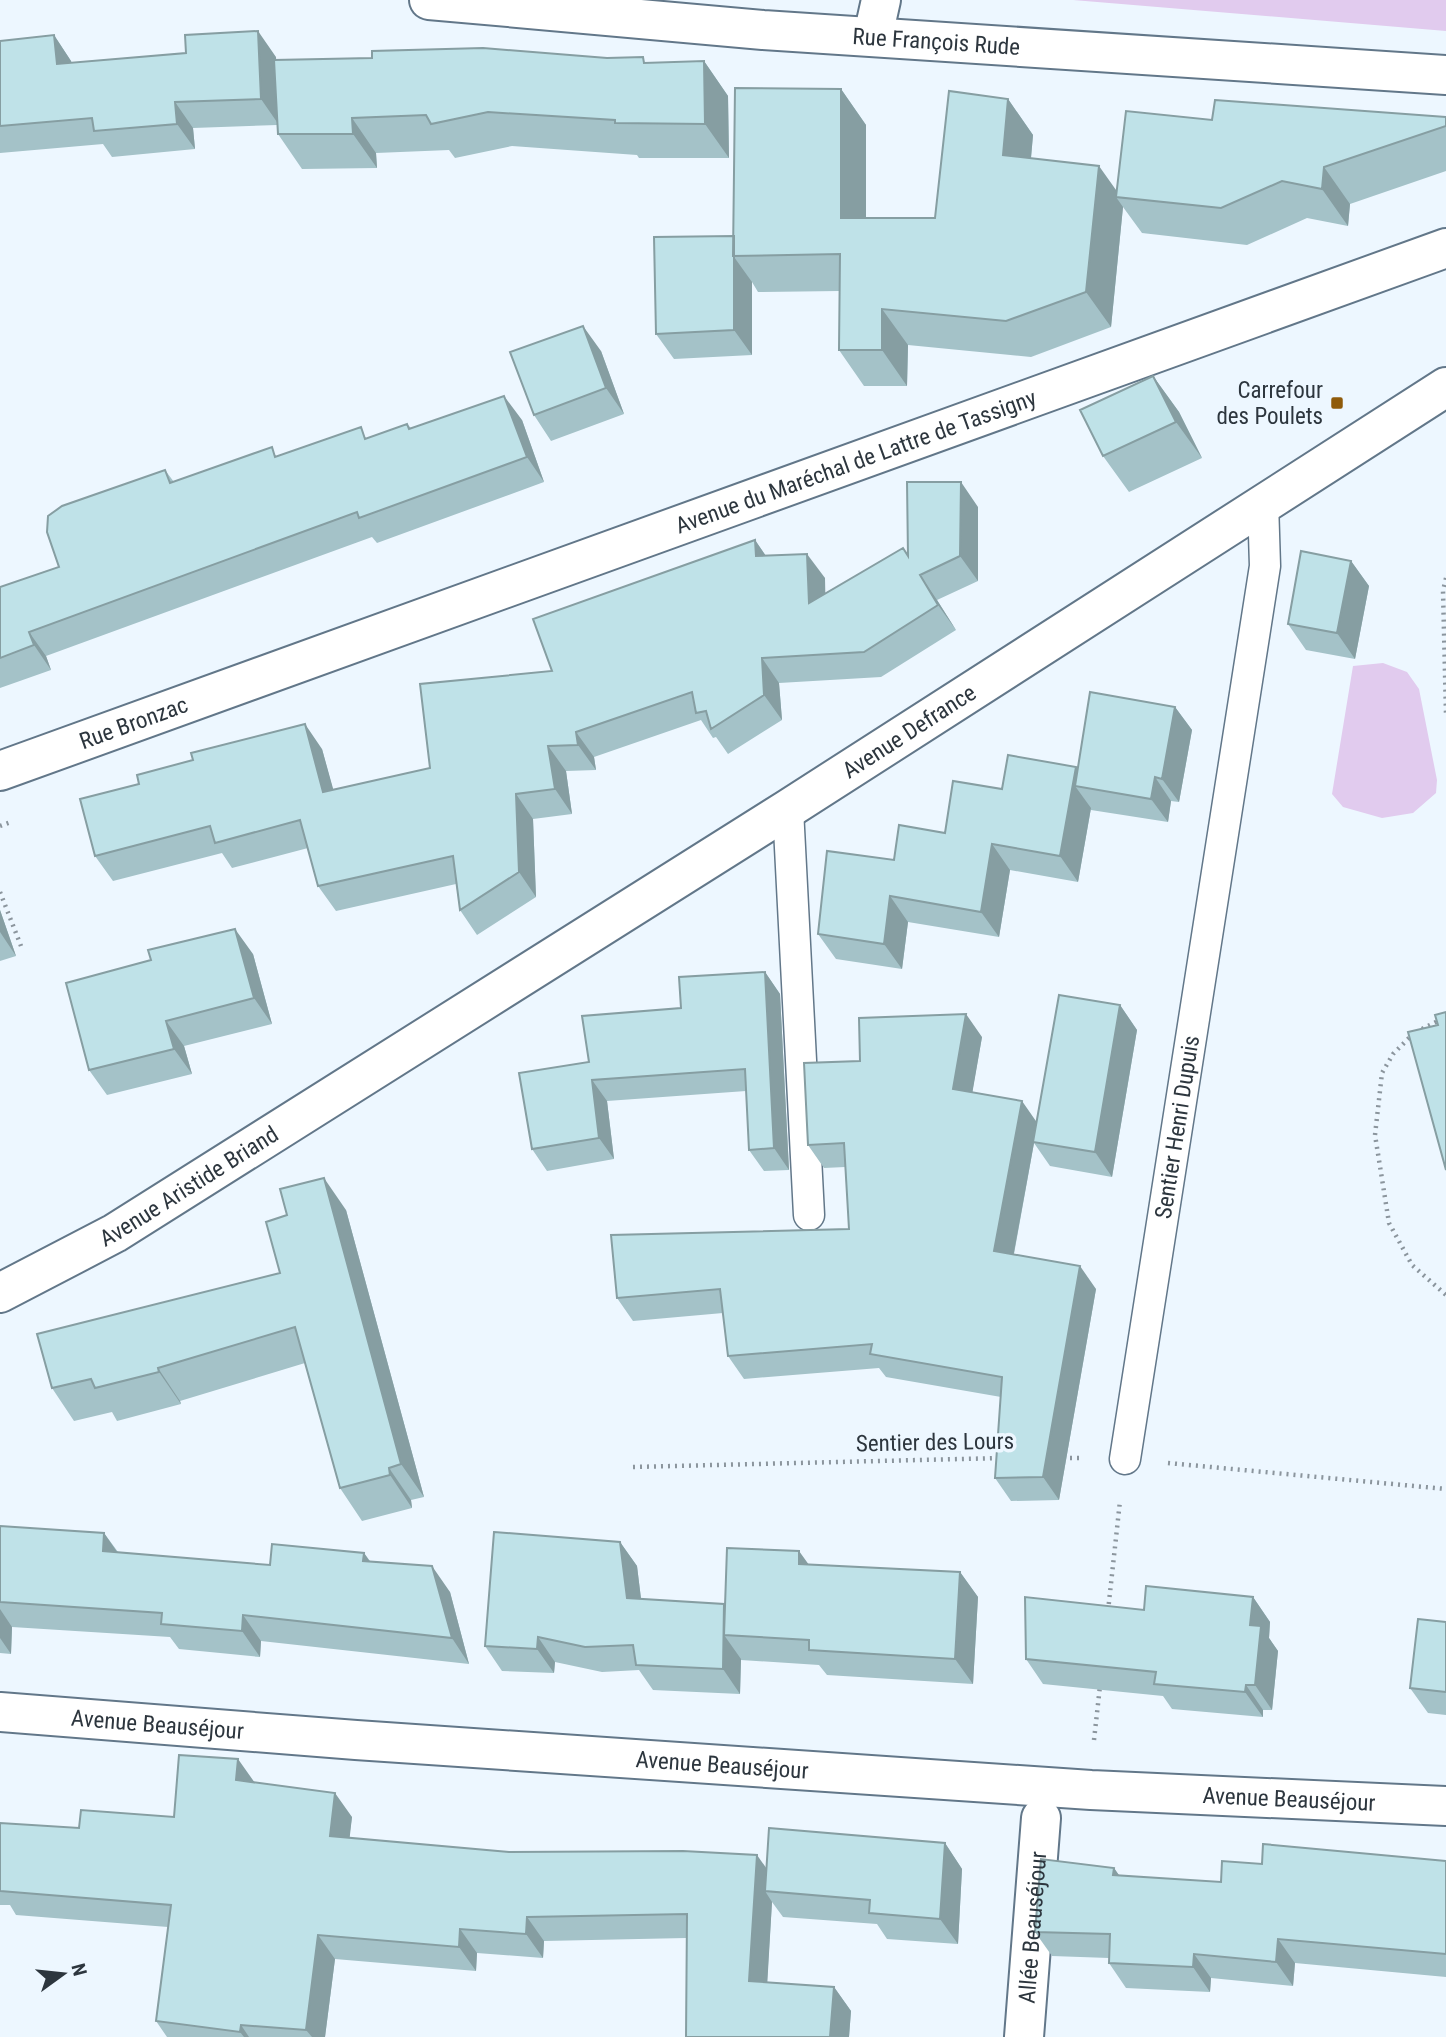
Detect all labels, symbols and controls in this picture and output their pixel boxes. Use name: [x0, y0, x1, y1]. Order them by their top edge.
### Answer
street label: Rue François Rude: [852, 23, 1021, 61]
place label: Carrefour des Poulets: [1216, 377, 1323, 430]
street label: Avenue du Maréchal de Lattre de Tassigny: [672, 384, 1040, 540]
marker: Carrefour des Poulets: [1329, 395, 1345, 411]
street label: Avenue Defrance: [838, 679, 981, 784]
street label: Rue Bronzac: [76, 691, 192, 755]
street label: Sentier Henri Dupuis: [1150, 1034, 1205, 1221]
street label: Avenue Aristide Briand: [95, 1121, 283, 1253]
street label: Sentier des Lours: [856, 1428, 1014, 1457]
street label: Avenue Beauséjour: [70, 1705, 245, 1745]
street label: Avenue Beauséjour: [635, 1746, 809, 1785]
street label: Avenue Beauséjour: [1202, 1782, 1376, 1817]
street label: Allée Beauséjour: [1014, 1850, 1052, 2004]
north arrow: [28, 1939, 98, 2009]
text: N: [66, 1961, 92, 1978]

